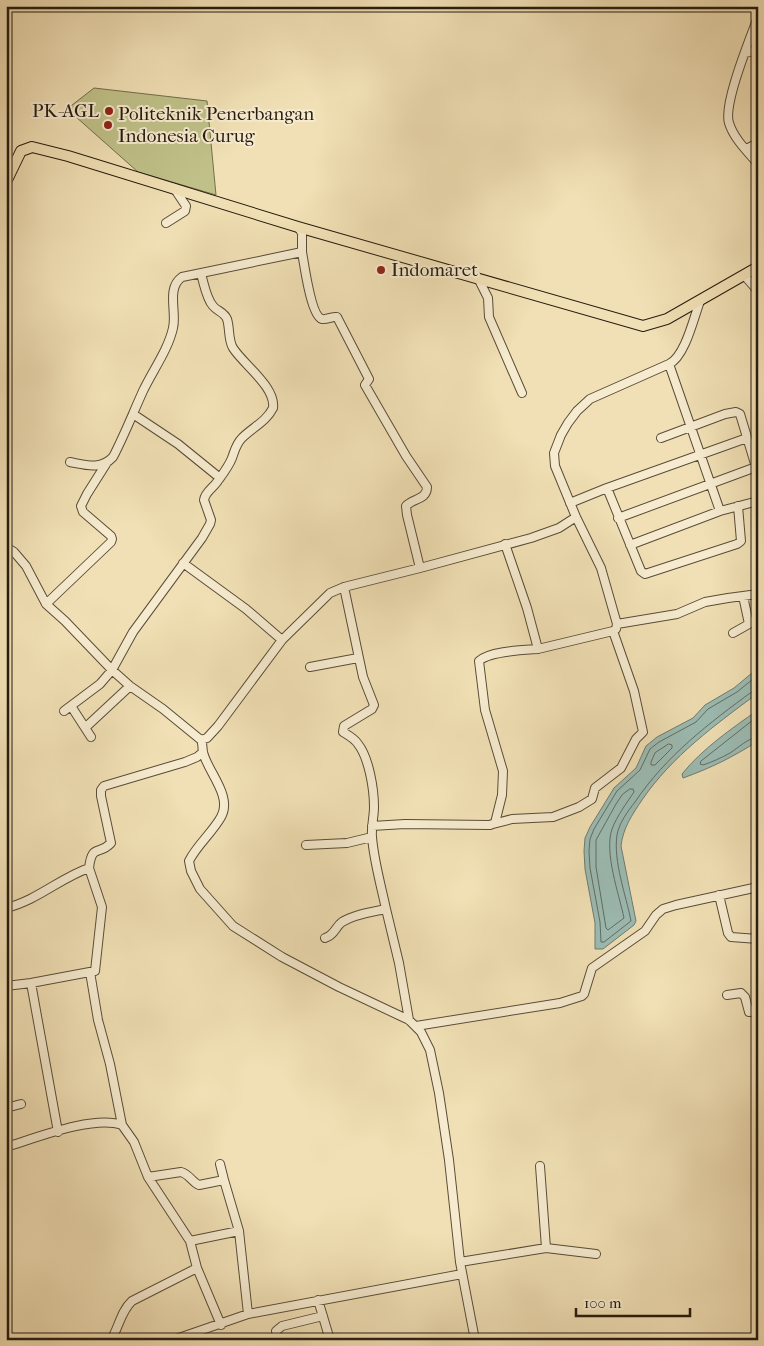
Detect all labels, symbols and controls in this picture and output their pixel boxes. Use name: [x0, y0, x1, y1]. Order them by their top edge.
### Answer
place label: PK-AGL: [32, 100, 100, 122]
place label: Politeknik Penerbangan Indonesia Curug: [118, 103, 314, 147]
marker: PK-AGL: [103, 105, 115, 117]
marker: Politeknik Penerbangan Indonesia Curug: [102, 119, 114, 131]
place label: Indomaret: [391, 259, 478, 281]
marker: Indomaret: [375, 264, 387, 276]
scale bar: [576, 1286, 690, 1318]
text: 100 m: [584, 1294, 622, 1312]

